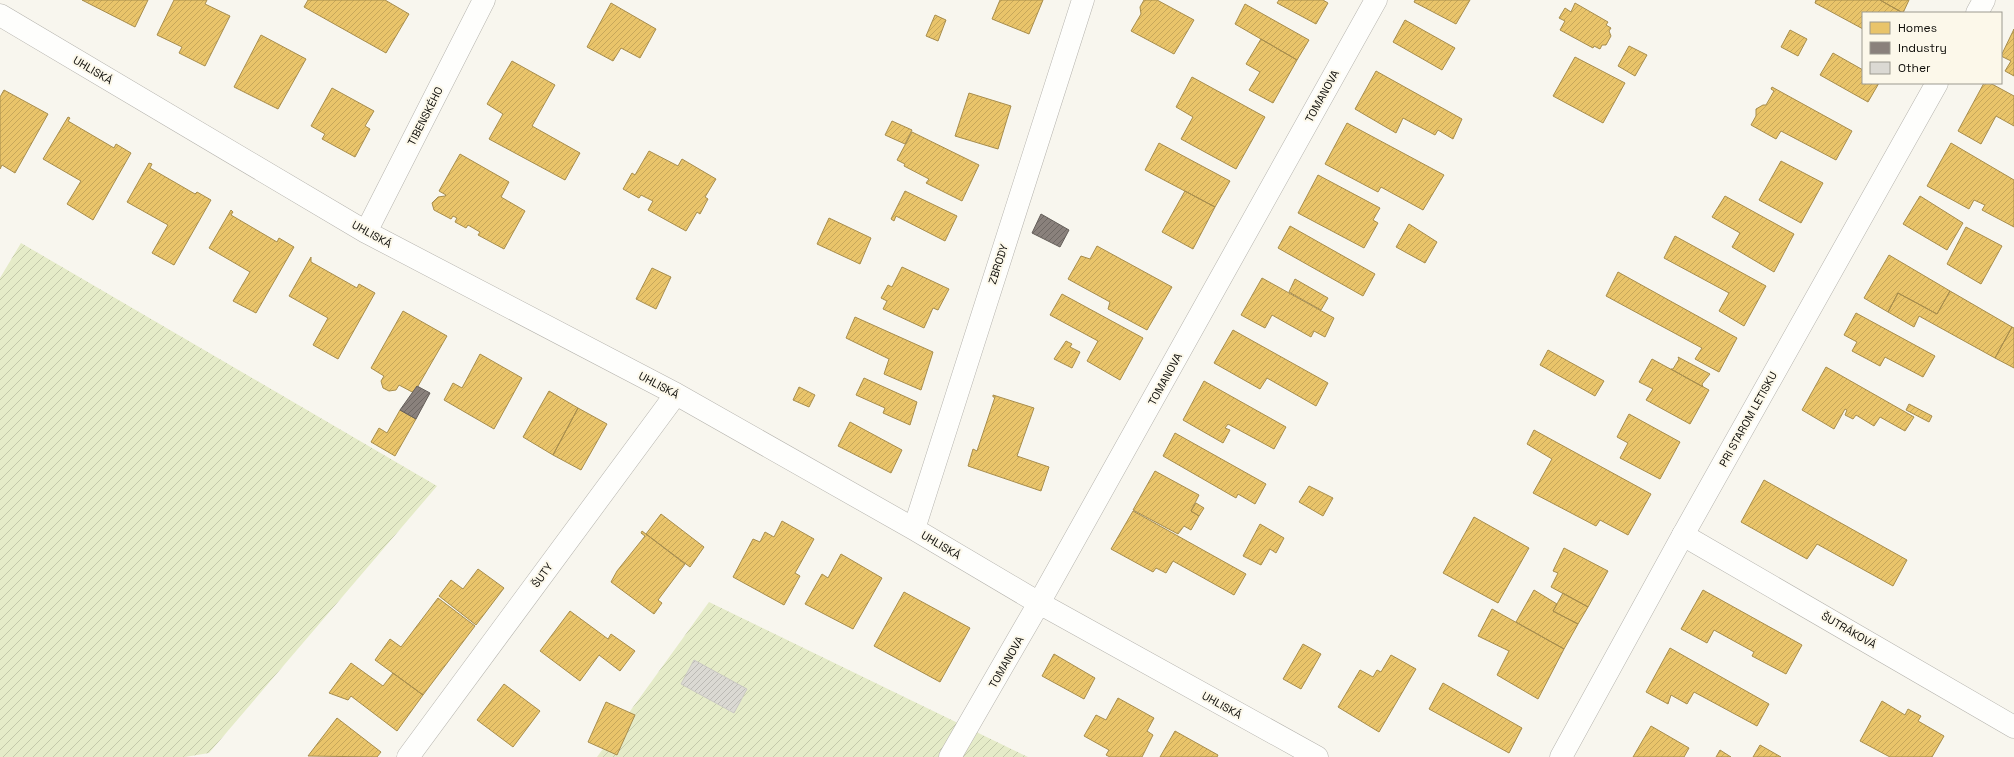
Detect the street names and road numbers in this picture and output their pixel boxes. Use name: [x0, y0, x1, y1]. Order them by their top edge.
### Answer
street label: UHLISKÁ: [71, 53, 115, 87]
street label: TOMANOVA: [1302, 67, 1342, 125]
street label: TIBENSKÉHO: [404, 84, 446, 148]
street label: UHLISKÁ: [350, 217, 395, 251]
street label: ZBRODY: [985, 242, 1011, 286]
street label: TOMANOVA: [1145, 350, 1185, 408]
street label: UHLISKÁ: [636, 369, 682, 401]
street label: PRI STAROM LETISKU: [1716, 369, 1780, 469]
street label: UHLISKÁ: [919, 528, 963, 562]
street label: ŠUTY: [528, 560, 556, 590]
street label: ŠUTRÁKOVÁ: [1819, 609, 1879, 651]
street label: TOMANOVA: [986, 634, 1026, 690]
street label: UHLISKÁ: [1200, 688, 1245, 722]

